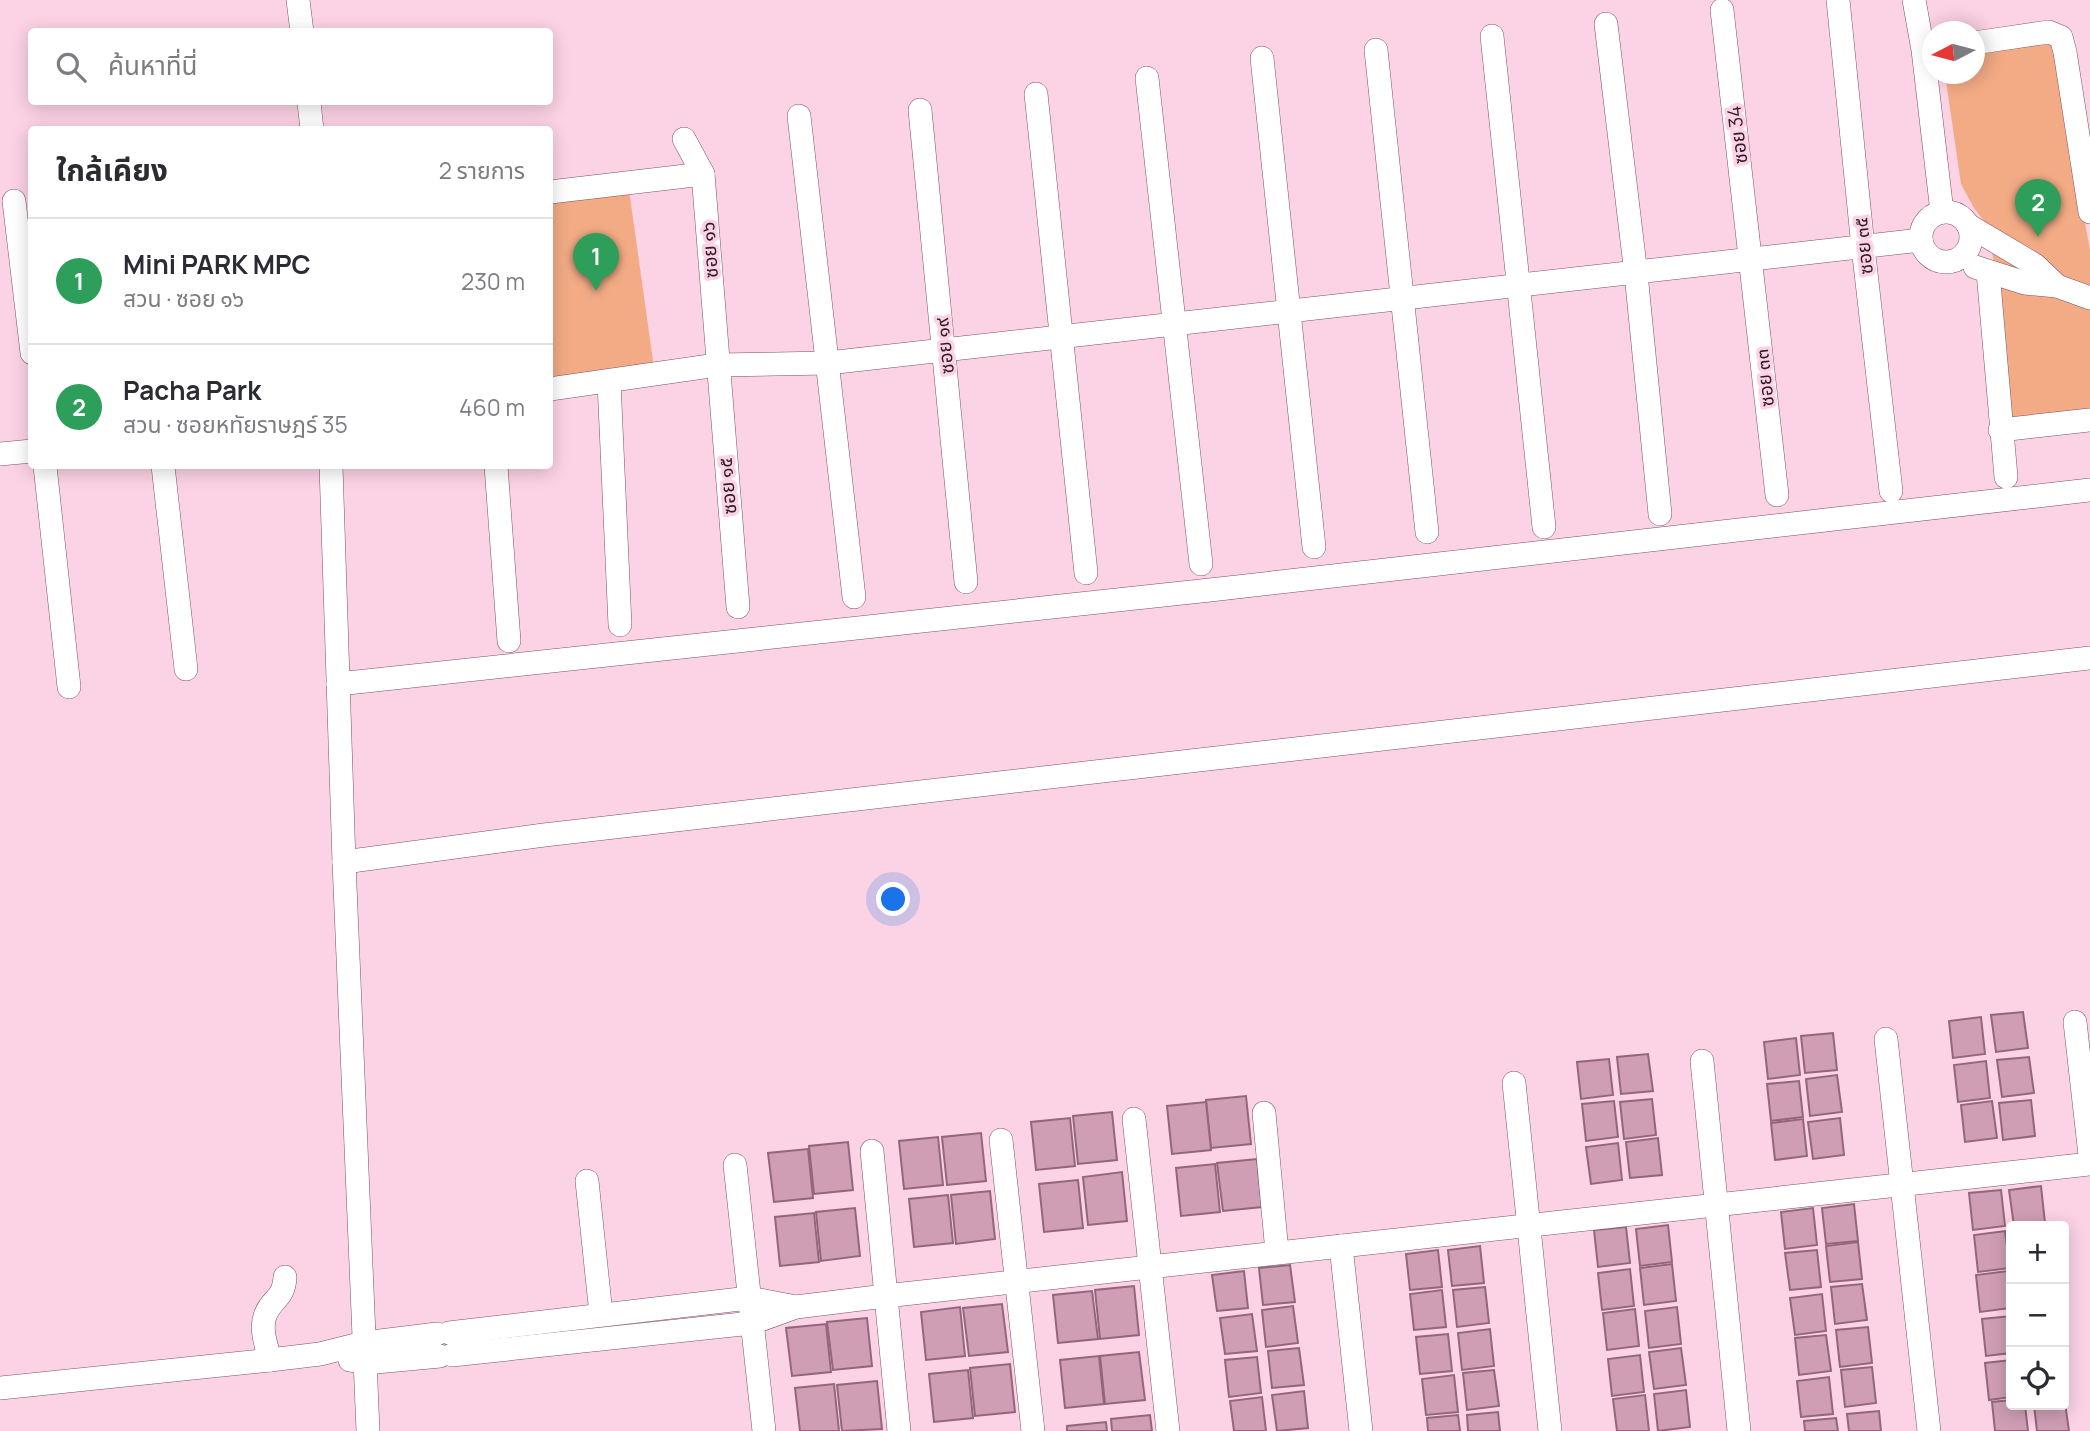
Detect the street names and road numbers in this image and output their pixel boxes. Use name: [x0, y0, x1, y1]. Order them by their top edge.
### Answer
street label: ซอย 34: [1721, 105, 1753, 165]
street label: ซอย ๓๕: [1847, 216, 1879, 276]
street label: ซอย ๑๖: [694, 221, 724, 279]
street label: ซอย ๑๙: [928, 316, 960, 375]
street label: ซอย ๓๓: [1748, 348, 1780, 408]
street label: ซอย ๑๕: [712, 456, 742, 516]

